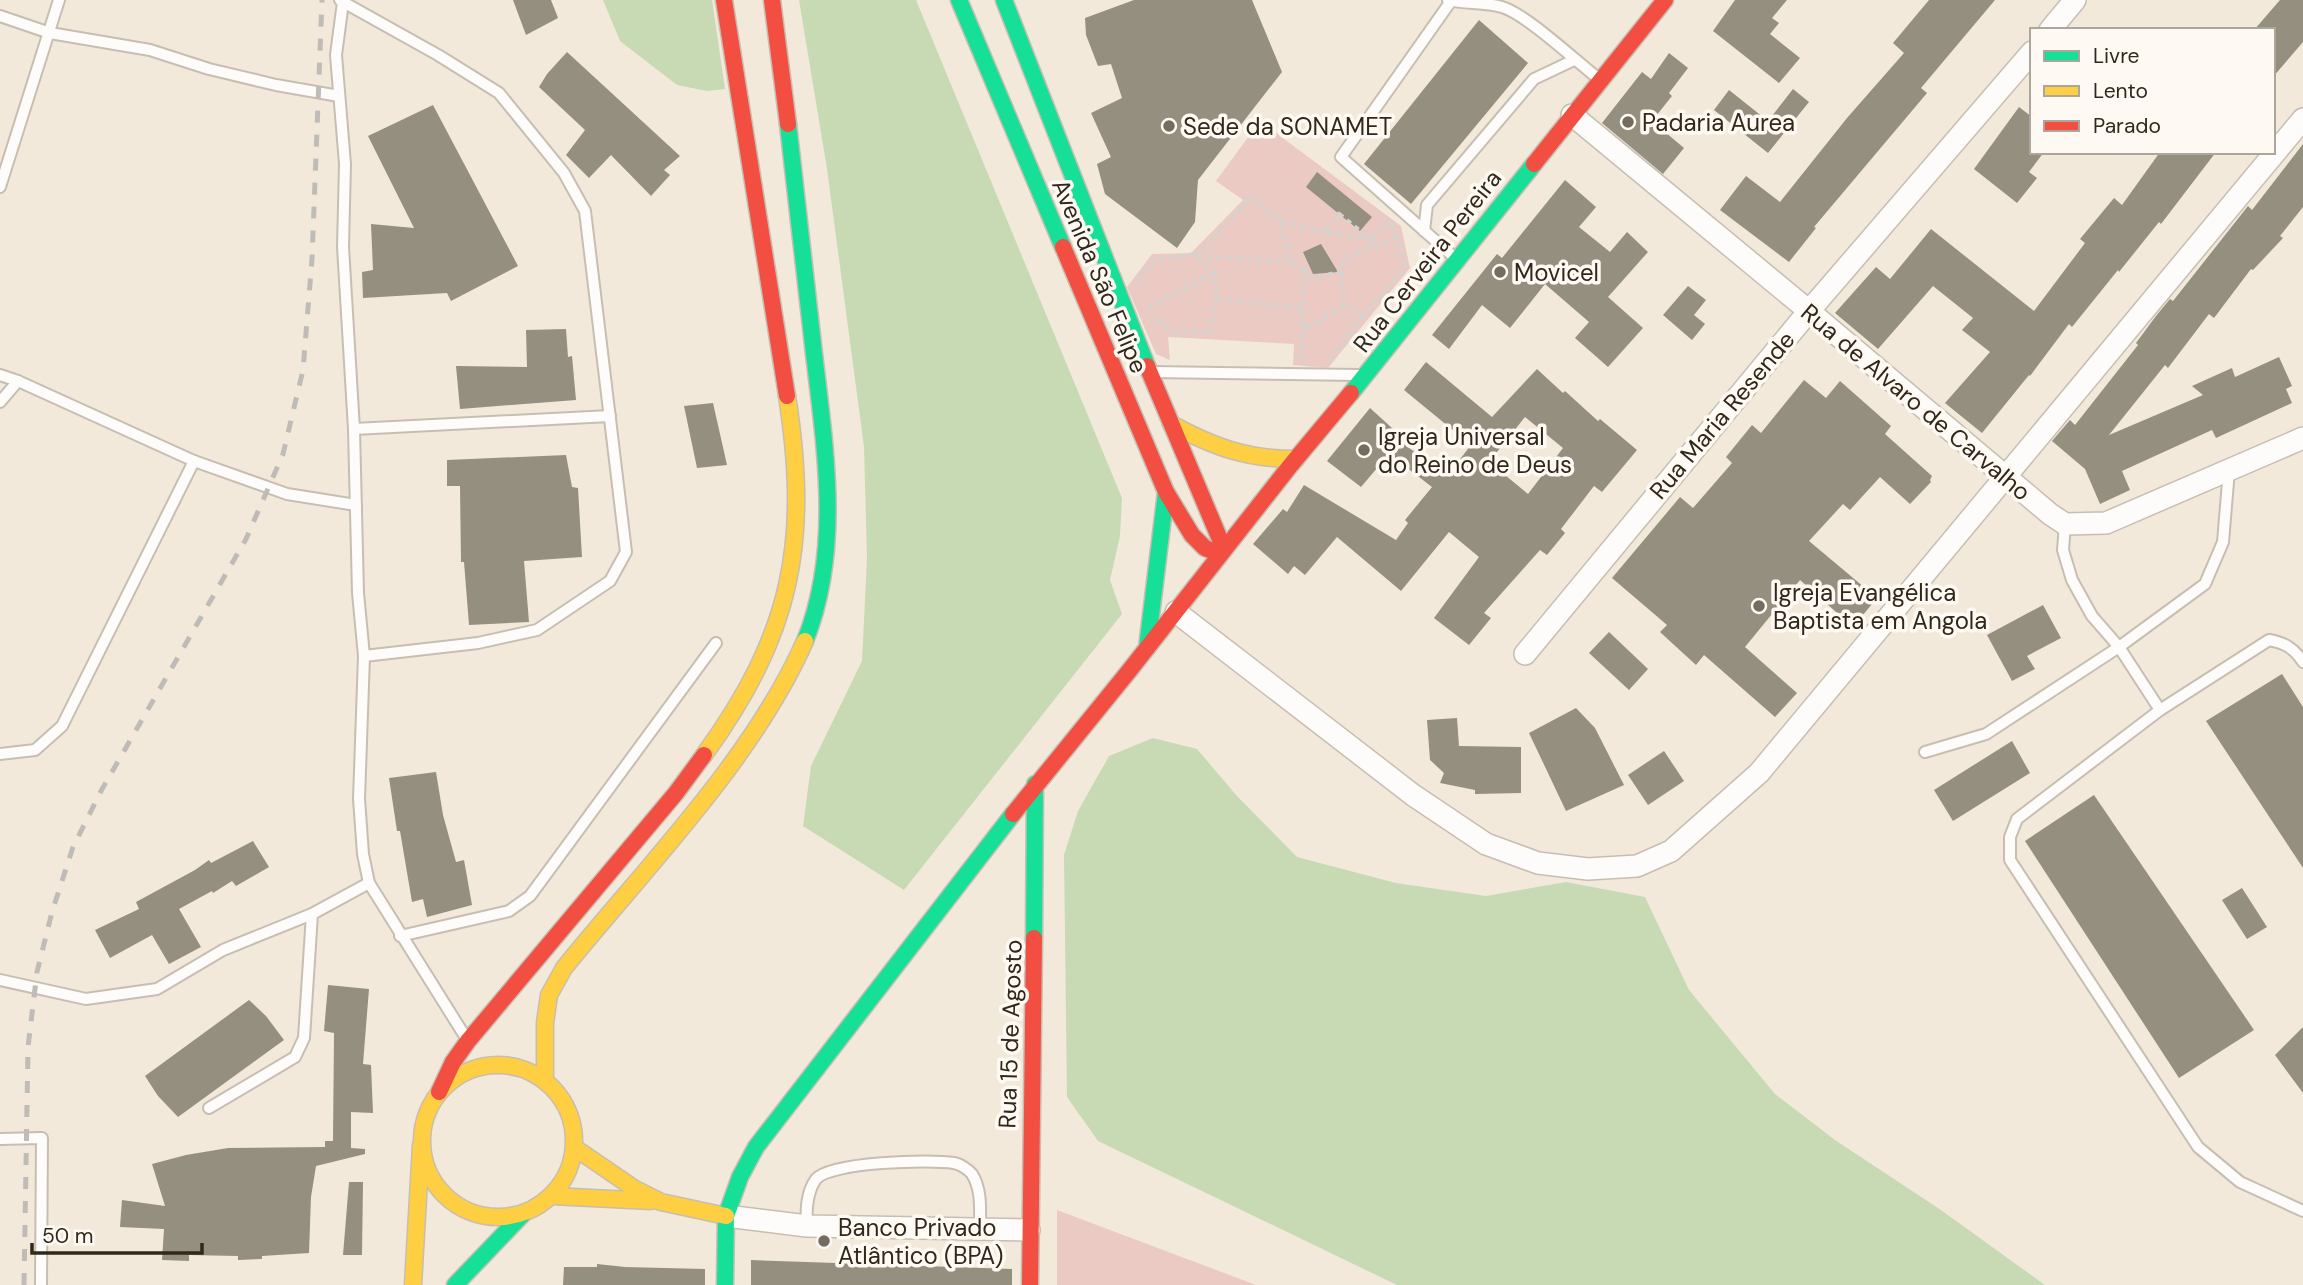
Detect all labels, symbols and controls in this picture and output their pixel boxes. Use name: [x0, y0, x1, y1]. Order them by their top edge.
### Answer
legend: [2030, 28, 2275, 154]
text: Livre: [2093, 42, 2140, 70]
text: Lento: [2093, 77, 2148, 105]
place label: Padaria Aurea: [1642, 107, 1795, 138]
place label: Sede da SONAMET: [1183, 111, 1392, 142]
text: Parado: [2093, 112, 2161, 140]
marker: Padaria Aurea: [1620, 114, 1636, 130]
marker: Sede da SONAMET: [1161, 118, 1177, 134]
street label: Rua Cerveira Pereira: [1346, 163, 1508, 359]
street label: Avenida São Felipe: [1045, 174, 1155, 378]
place label: Movicel: [1514, 257, 1599, 288]
marker: Movicel: [1492, 264, 1508, 280]
street label: Rua de Alvaro de Carvalho: [1795, 297, 2037, 507]
street label: Rua Maria Resende: [1643, 325, 1801, 505]
place label: Igreja Universal do Reino de Deus: [1378, 421, 1572, 480]
marker: Igreja Universal do Reino de Deus: [1356, 442, 1372, 458]
place label: Igreja Evangélica Baptista em Angola: [1773, 577, 1987, 636]
marker: Igreja Evangélica Baptista em Angola: [1751, 598, 1767, 614]
street label: Rua 15 de Agosto: [991, 939, 1029, 1129]
scale bar: [32, 1212, 201, 1256]
place label: Banco Privado Atlântico (BPA): [838, 1212, 1003, 1271]
text: 50 m: [42, 1222, 93, 1250]
marker: Banco Privado Atlântico (BPA): [816, 1233, 832, 1249]

